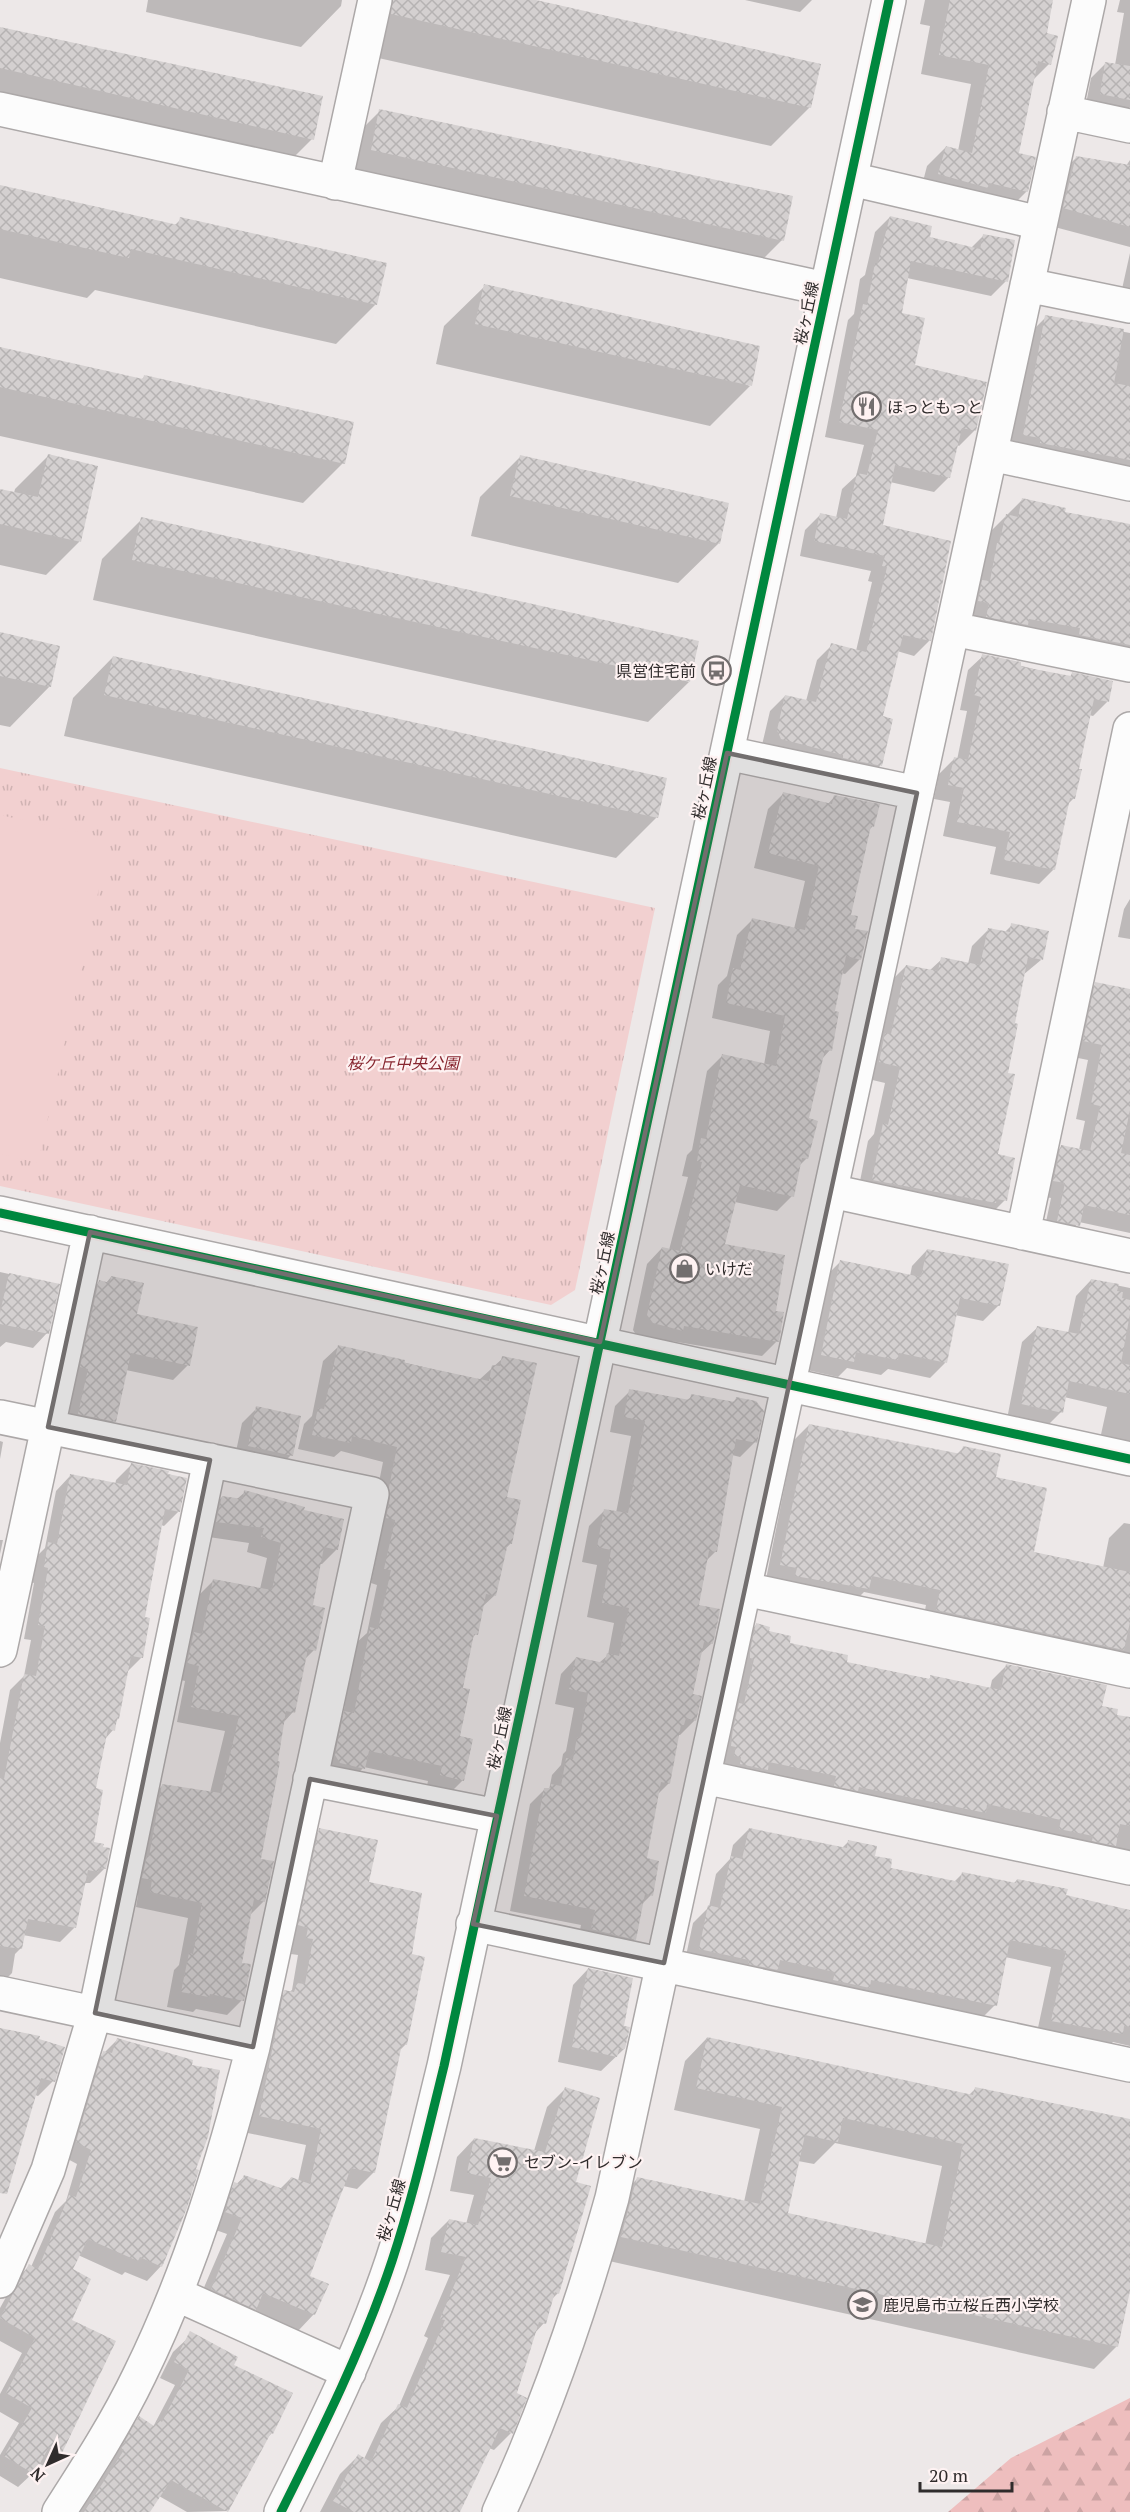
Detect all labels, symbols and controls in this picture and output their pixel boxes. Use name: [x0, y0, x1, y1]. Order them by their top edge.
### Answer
street label: 桜ヶ丘線: [789, 279, 823, 347]
restaurant icon: ほっともっと: [850, 391, 882, 423]
place label: ほっともっと: [887, 396, 983, 418]
bus stop icon: 県営住宅前: [701, 655, 733, 687]
place label: 県営住宅前: [616, 660, 696, 682]
street label: 桜ヶ丘線: [687, 754, 721, 822]
park label: 桜ケ丘中央公園: [347, 1052, 461, 1074]
street label: 桜ヶ丘線: [585, 1229, 619, 1297]
shop icon: いけだ: [668, 1253, 700, 1285]
place label: いけだ: [705, 1258, 753, 1280]
street label: 桜ヶ丘線: [482, 1704, 516, 1772]
supermarket icon: セブン-イレブン: [487, 2146, 519, 2178]
place label: セブン-イレブン: [524, 2151, 643, 2173]
street label: 桜ヶ丘線: [372, 2176, 410, 2244]
school or university icon: 鹿児島市立桜丘西小学校: [846, 2289, 878, 2321]
place label: 鹿児島市立桜丘西小学校: [883, 2294, 1059, 2316]
north arrow: [18, 2434, 78, 2494]
scale bar: [920, 2455, 1012, 2493]
text: N: [25, 2463, 49, 2487]
text: 20 m: [929, 2463, 969, 2487]

